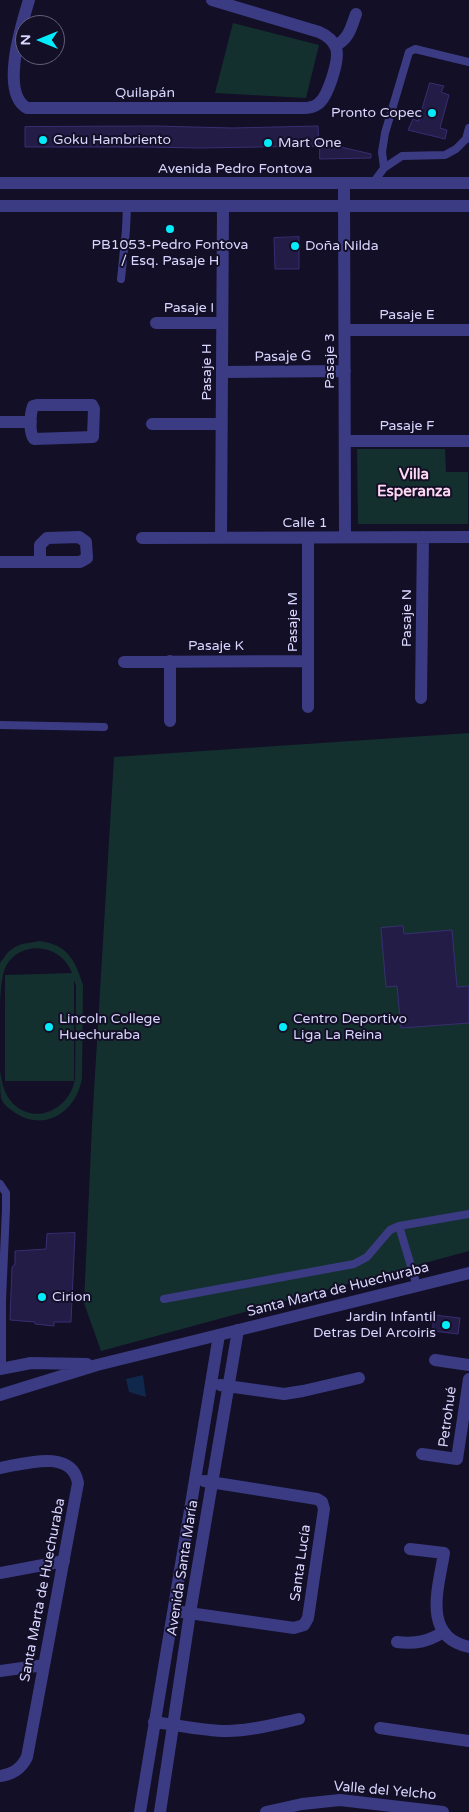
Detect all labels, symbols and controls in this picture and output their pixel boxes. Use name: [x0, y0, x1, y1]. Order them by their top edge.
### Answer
north arrow: [15, 15, 65, 65]
text: N: [17, 34, 34, 46]
street label: Quilapán: [115, 85, 175, 101]
place label: Pronto Copec: [331, 105, 422, 121]
marker: Pronto Copec: [426, 107, 438, 119]
place label: Goku Hambriento: [53, 132, 171, 148]
marker: Goku Hambriento: [37, 134, 49, 146]
place label: Mart One: [278, 135, 341, 151]
marker: Mart One: [262, 137, 274, 149]
street label: Avenida Pedro Fontova: [158, 161, 312, 177]
marker: PB1053-Pedro Fontova / Esq. Pasaje H: [164, 223, 176, 235]
place label: PB1053-Pedro Fontova / Esq. Pasaje H: [92, 237, 248, 270]
place label: Doña Nilda: [305, 238, 379, 254]
marker: Doña Nilda: [289, 240, 301, 252]
street label: Pasaje I: [164, 300, 214, 316]
street label: Pasaje E: [379, 307, 435, 323]
street label: Pasaje 3: [322, 333, 338, 389]
street label: Pasaje H: [199, 343, 215, 401]
street label: Pasaje G: [254, 348, 312, 366]
street label: Pasaje F: [379, 418, 435, 434]
district label: Villa Esperanza: [377, 466, 451, 501]
street label: Calle 1: [283, 515, 327, 531]
street label: Pasaje N: [399, 589, 415, 647]
street label: Pasaje M: [285, 592, 301, 652]
street label: Pasaje K: [188, 638, 244, 654]
place label: Lincoln College Huechuraba: [59, 1011, 160, 1044]
place label: Centro Deportivo Liga La Reina: [293, 1011, 407, 1044]
marker: Lincoln College Huechuraba: [43, 1021, 55, 1033]
marker: Centro Deportivo Liga La Reina: [277, 1021, 289, 1033]
street label: Santa Marta de Huechuraba: [245, 1259, 431, 1321]
place label: Cirion: [52, 1289, 91, 1305]
marker: Cirion: [36, 1291, 48, 1303]
place label: Jardin Infantil Detras Del Arcoiris: [313, 1309, 436, 1341]
marker: Jardin Infantil Detras Del Arcoiris: [440, 1319, 452, 1331]
street label: Petrohué: [435, 1386, 461, 1448]
street label: Santa Marta de Huechuraba: [17, 1497, 69, 1683]
street label: Avenida Santa María: [164, 1499, 202, 1637]
street label: Santa Lucía: [287, 1524, 315, 1602]
street label: Valle del Yelcho: [333, 1778, 437, 1804]

